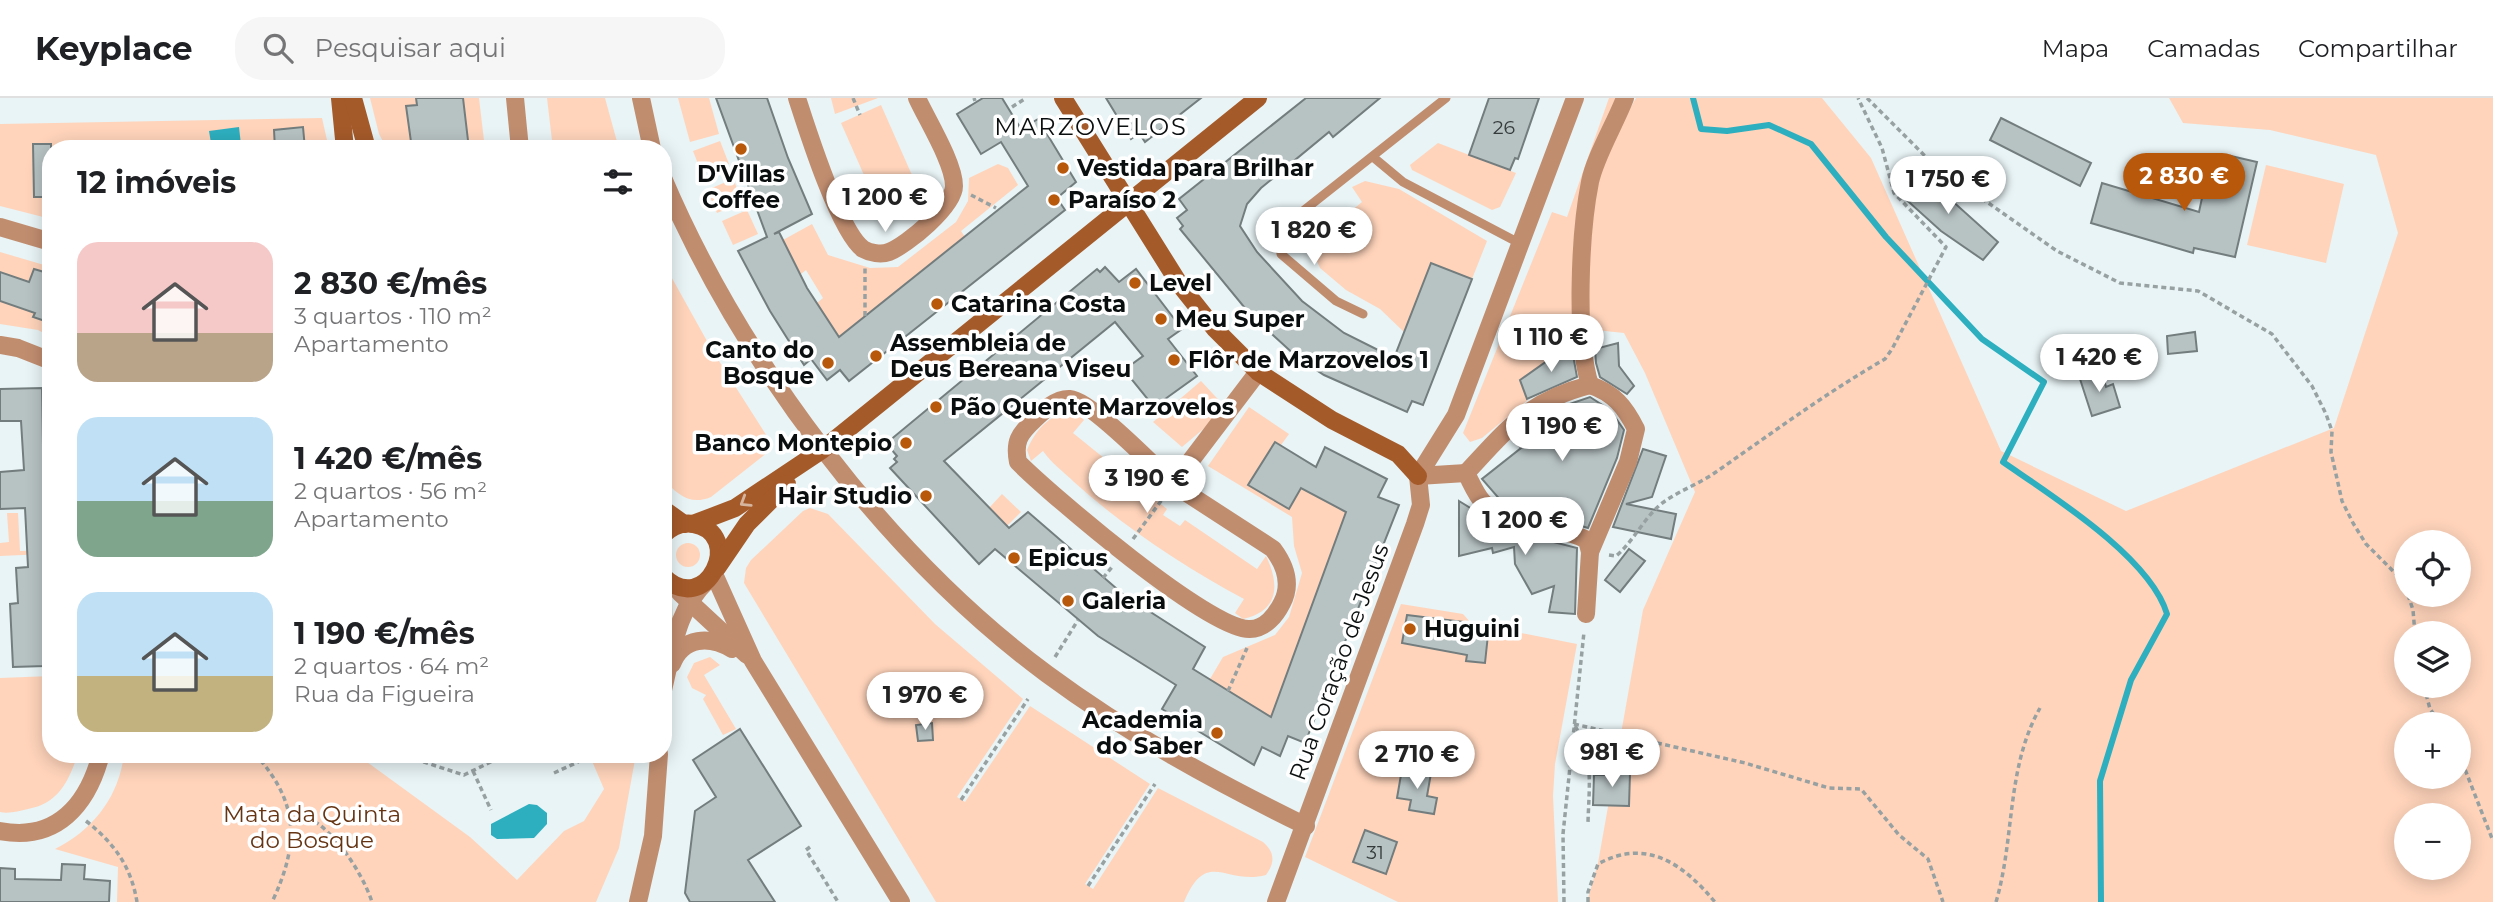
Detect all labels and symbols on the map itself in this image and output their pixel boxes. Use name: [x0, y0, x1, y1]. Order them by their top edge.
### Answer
district label: MARZOVELOS: [994, 112, 1188, 141]
house number: 26: [1493, 116, 1515, 139]
marker: D'Villas Coffee: [733, 141, 749, 157]
pin: 2 830 €: [2119, 153, 2249, 213]
place label: Vestida para Brilhar: [1076, 154, 1314, 182]
pin: 1 750 €: [1883, 156, 2013, 216]
place label: D'Villas Coffee: [697, 160, 785, 214]
marker: Vestida para Brilhar: [1055, 160, 1071, 176]
pin: 1 200 €: [820, 174, 950, 234]
place label: Paraíso 2: [1068, 186, 1176, 214]
marker: Paraíso 2: [1046, 192, 1062, 208]
pin: 1 820 €: [1249, 208, 1379, 267]
place label: Level: [1149, 269, 1212, 297]
marker: Level: [1127, 275, 1143, 291]
place label: Catarina Costa: [951, 290, 1126, 318]
marker: Catarina Costa: [929, 296, 945, 312]
place label: Meu Super: [1175, 305, 1305, 333]
marker: Meu Super: [1153, 311, 1169, 327]
pin: 1 110 €: [1486, 314, 1616, 374]
place label: Assembleia de Deus Bereana Viseu: [889, 329, 1131, 383]
pin: 1 420 €: [2034, 334, 2164, 394]
place label: Canto do Bosque: [705, 336, 814, 390]
place label: Flôr de Marzovelos 1: [1188, 346, 1429, 374]
marker: Assembleia de Deus Bereana Viseu: [868, 348, 884, 364]
marker: Flôr de Marzovelos 1: [1166, 352, 1182, 368]
marker: Canto do Bosque: [820, 355, 836, 371]
place label: Pão Quente Marzovelos: [950, 393, 1234, 421]
marker: Pão Quente Marzovelos: [928, 399, 944, 415]
pin: 1 190 €: [1497, 404, 1627, 463]
place label: Banco Montepio: [694, 429, 892, 457]
marker: Banco Montepio: [898, 435, 914, 451]
pin: 3 190 €: [1082, 456, 1212, 515]
place label: Hair Studio: [777, 482, 912, 510]
marker: Hair Studio: [918, 488, 934, 504]
one-way arrow: [740, 493, 753, 506]
pin: 1 200 €: [1460, 498, 1590, 557]
street label: Rua Coração de Jesus: [1283, 540, 1395, 784]
place label: Epicus: [1028, 544, 1108, 572]
marker: Epicus: [1006, 550, 1022, 566]
place label: Galeria: [1082, 587, 1166, 615]
marker: Galeria: [1060, 593, 1076, 609]
place label: Huguini: [1424, 615, 1520, 643]
marker: Huguini: [1402, 621, 1418, 637]
pin: 1 970 €: [860, 672, 990, 732]
place label: Academia do Saber: [1081, 706, 1203, 760]
marker: Academia do Saber: [1209, 725, 1225, 741]
pin: 981 €: [1563, 730, 1661, 789]
pin: 2 710 €: [1352, 732, 1482, 791]
park label: Mata da Quinta do Bosque: [223, 800, 401, 854]
house number: 31: [1366, 841, 1384, 864]

